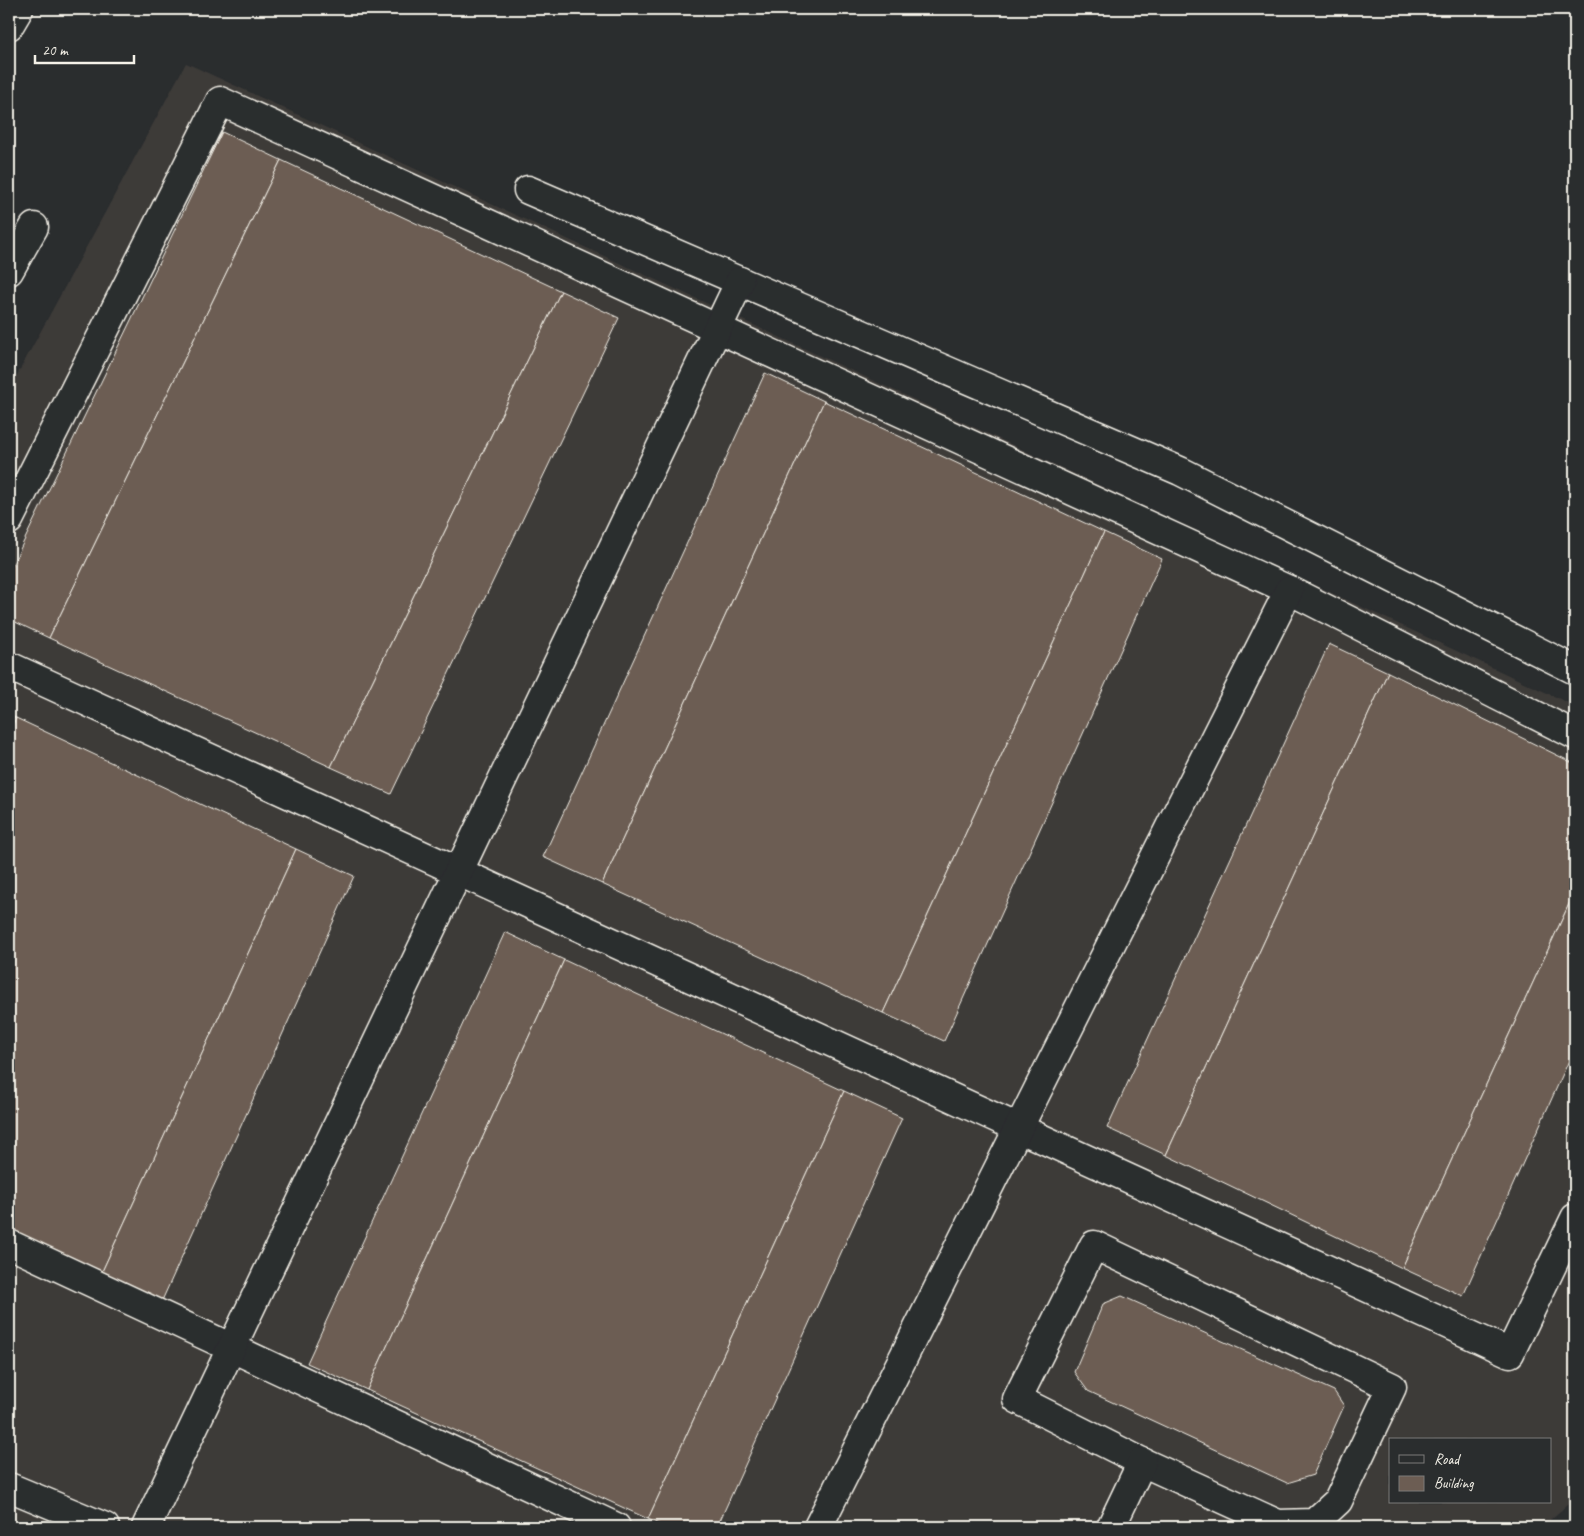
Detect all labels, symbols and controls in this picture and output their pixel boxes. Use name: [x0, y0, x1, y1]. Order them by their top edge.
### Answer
scale bar: [35, 32, 134, 64]
text: 20 m: [42, 41, 69, 60]
legend: [1389, 1438, 1552, 1504]
text: Road: [1434, 1450, 1461, 1469]
text: Building: [1434, 1474, 1474, 1493]

